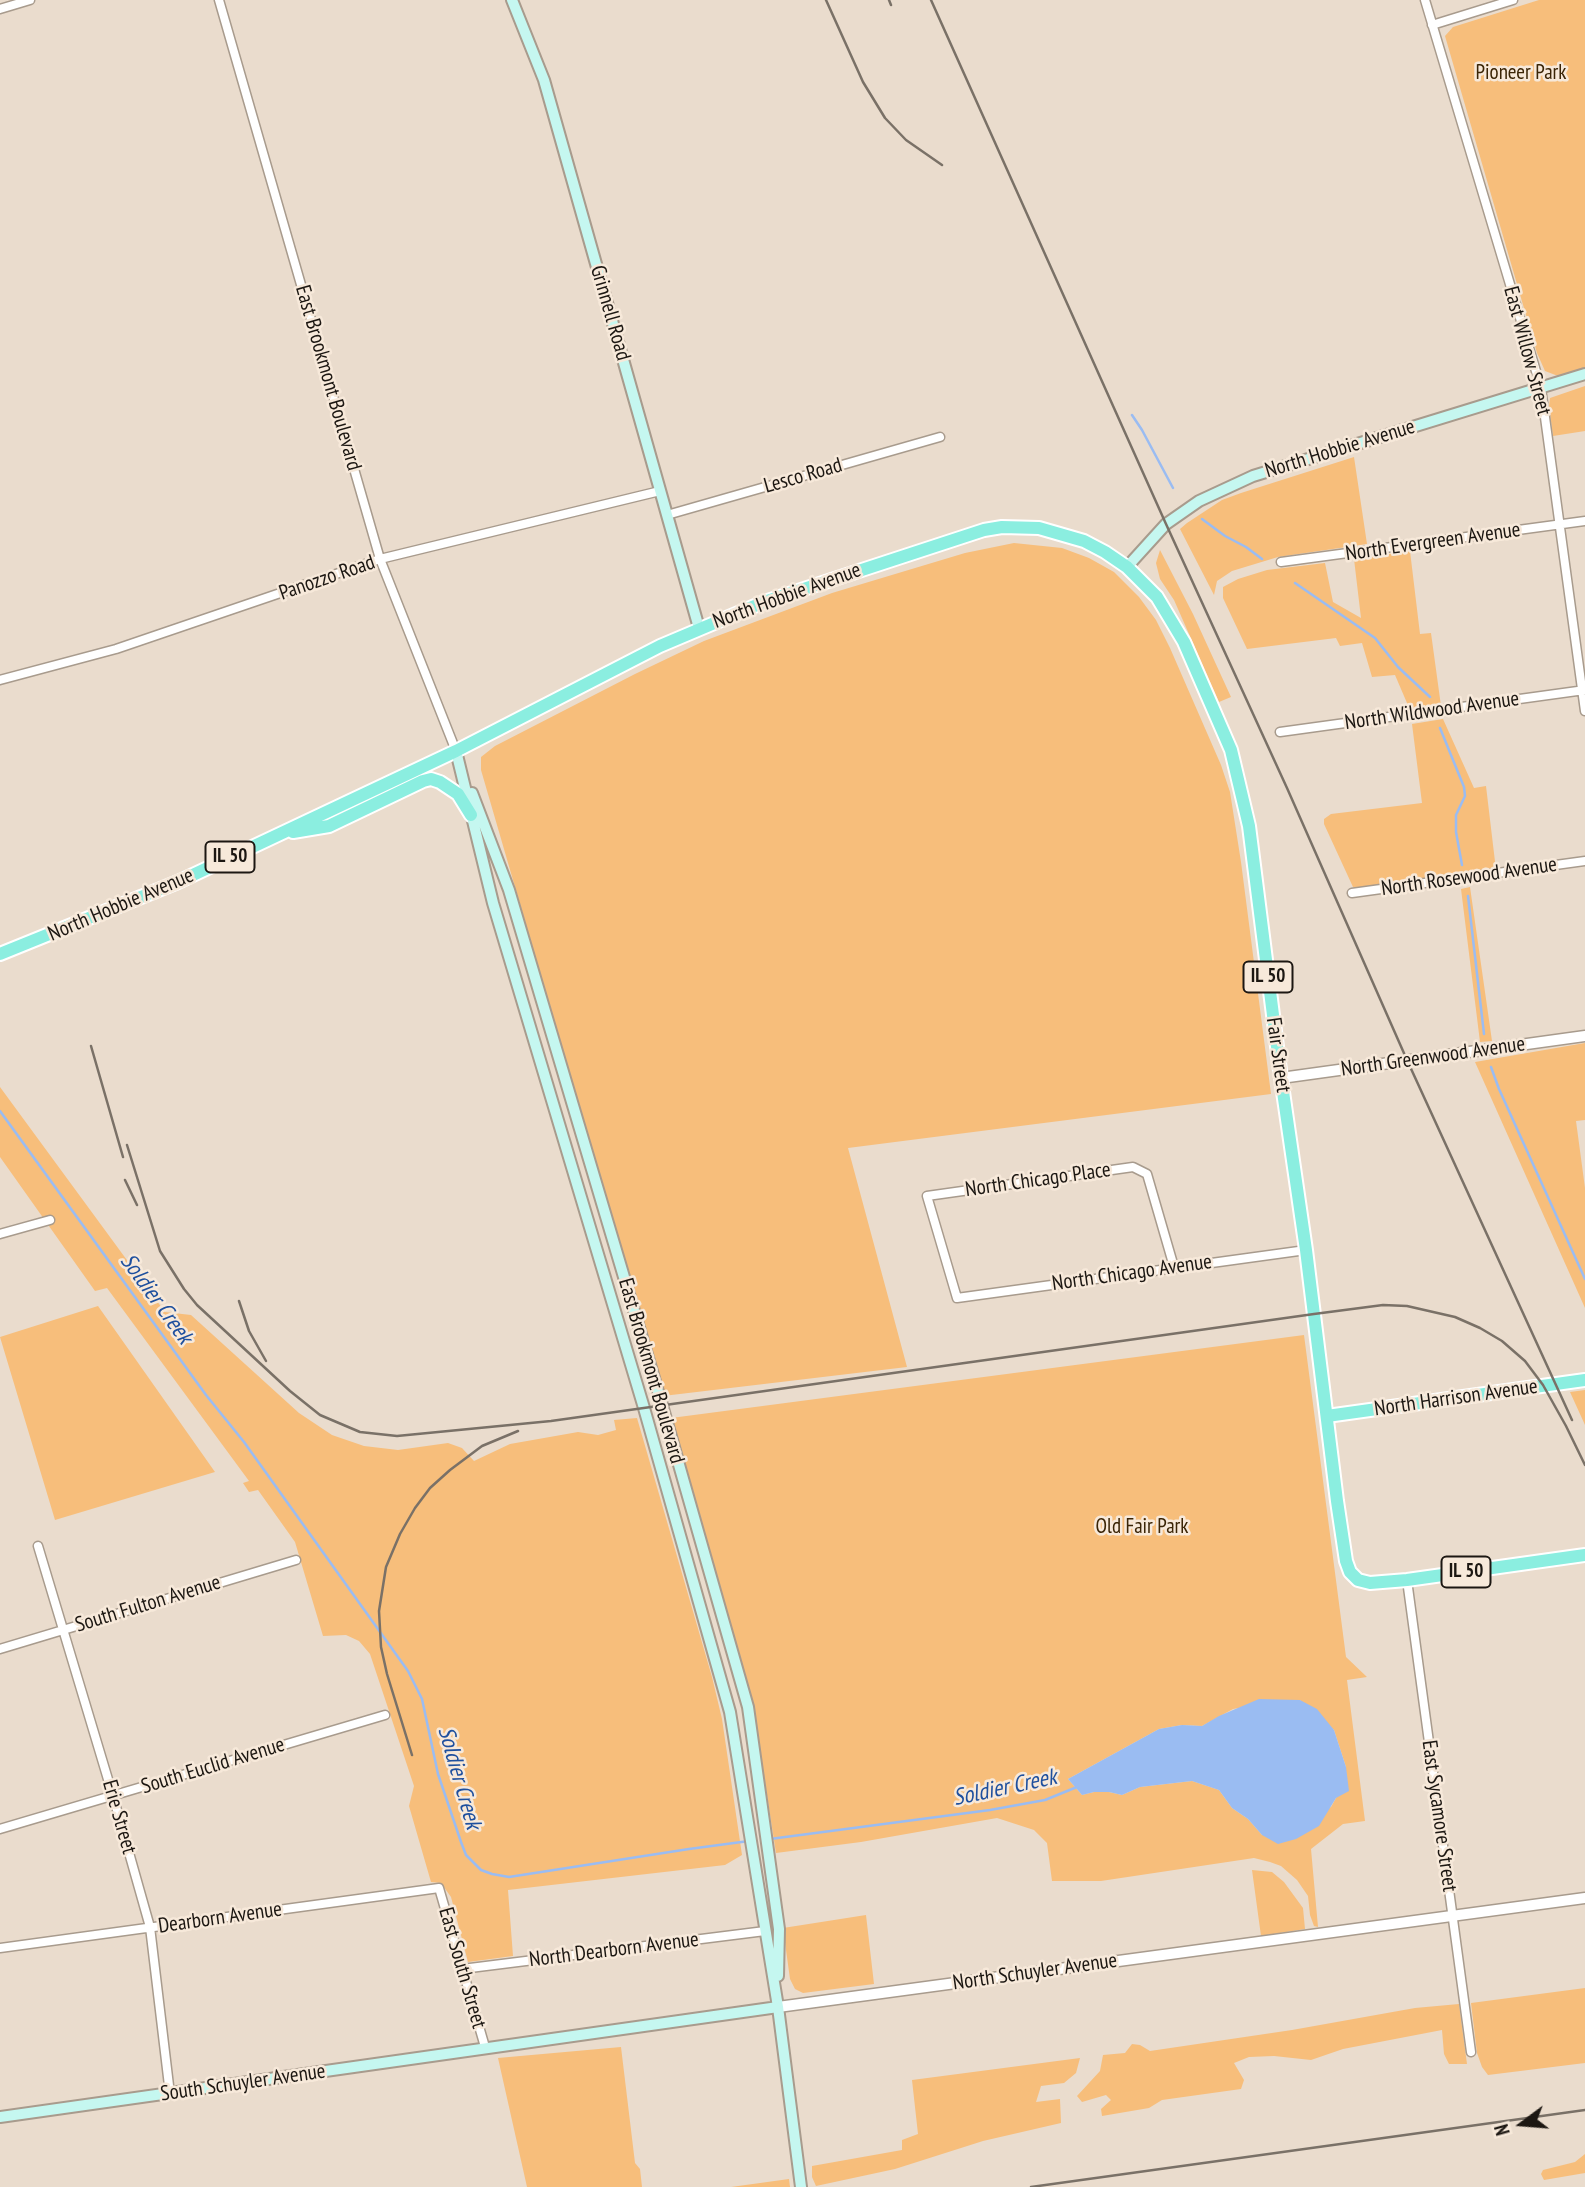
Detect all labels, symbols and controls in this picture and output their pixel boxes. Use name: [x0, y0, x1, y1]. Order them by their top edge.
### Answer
park label: Pioneer Park: [1476, 60, 1566, 86]
street label: Grinnell Road: [584, 263, 636, 363]
street label: East Brookmont Boulevard: [289, 282, 367, 474]
street label: East Willow Street: [1498, 284, 1556, 418]
street label: North Hobbie Avenue: [1262, 414, 1418, 484]
street label: Lesco Road: [761, 453, 845, 499]
street label: North Evergreen Avenue: [1344, 517, 1522, 567]
street label: Panozzo Road: [276, 550, 378, 606]
street label: North Hobbie Avenue: [710, 558, 864, 634]
street label: North Wildwood Avenue: [1343, 686, 1521, 736]
road number: IL 50: [205, 842, 254, 872]
street label: North Rosewood Avenue: [1380, 852, 1558, 902]
street label: North Hobbie Avenue: [45, 863, 197, 947]
road number: IL 50: [1244, 962, 1292, 993]
street label: Fair Street: [1260, 1016, 1296, 1094]
street label: North Greenwood Avenue: [1339, 1032, 1527, 1082]
street label: North Chicago Place: [964, 1157, 1112, 1203]
water label: Soldier Creek: [114, 1248, 198, 1350]
street label: North Chicago Avenue: [1050, 1249, 1214, 1297]
street label: East Brookmont Boulevard: [612, 1275, 690, 1467]
street label: North Harrison Avenue: [1373, 1374, 1539, 1422]
park label: Old Fair Park: [1095, 1514, 1189, 1540]
road number: IL 50: [1442, 1556, 1490, 1588]
street label: South Fulton Avenue: [72, 1570, 224, 1638]
water label: Soldier Creek: [431, 1724, 487, 1832]
street label: South Euclid Avenue: [138, 1732, 288, 1800]
street label: East Sycamore Street: [1416, 1739, 1462, 1893]
water label: Soldier Creek: [951, 1764, 1059, 1812]
street label: Erie Street: [96, 1777, 142, 1857]
street label: Dearborn Avenue: [157, 1897, 283, 1939]
street label: East South Street: [433, 1905, 491, 2031]
street label: North Dearborn Avenue: [528, 1927, 700, 1973]
street label: North Schuyler Avenue: [951, 1948, 1119, 1996]
street label: South Schuyler Avenue: [159, 2059, 327, 2107]
north arrow: [1487, 2089, 1557, 2159]
text: N: [1489, 2122, 1515, 2138]

